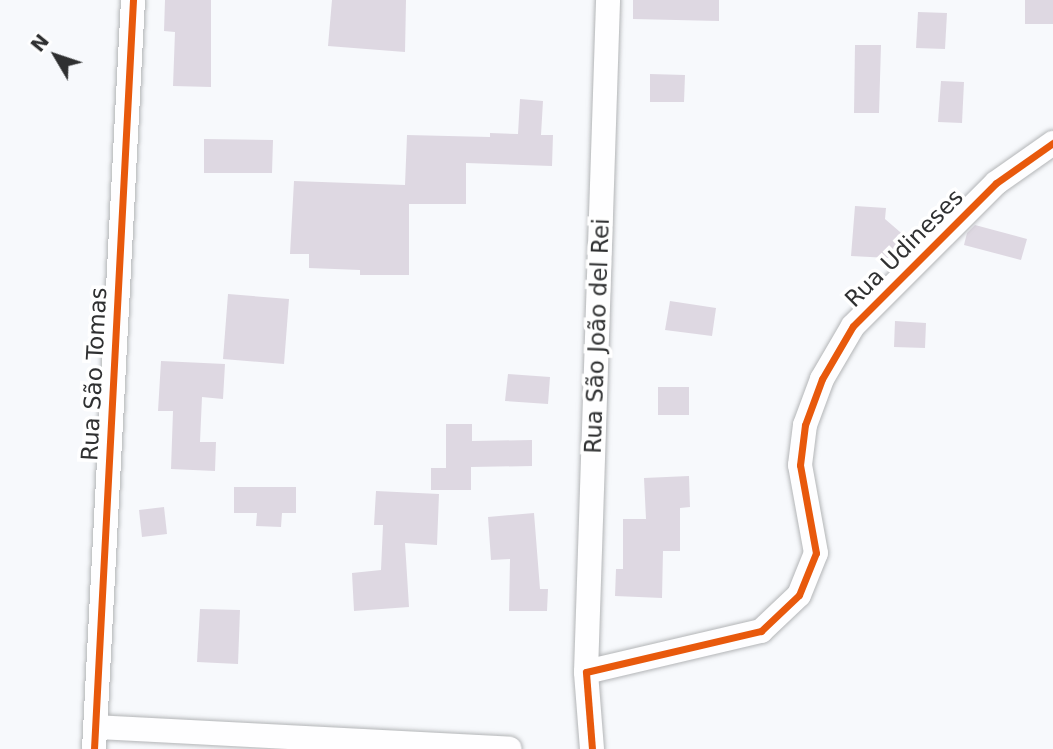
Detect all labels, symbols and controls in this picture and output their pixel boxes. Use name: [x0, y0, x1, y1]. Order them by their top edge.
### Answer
north arrow: [21, 21, 91, 91]
text: N: [26, 30, 53, 56]
street label: Rua Udineses: [839, 183, 969, 313]
street label: Rua São João del Rei: [579, 218, 615, 454]
street label: Rua São Tomas: [76, 287, 112, 461]

